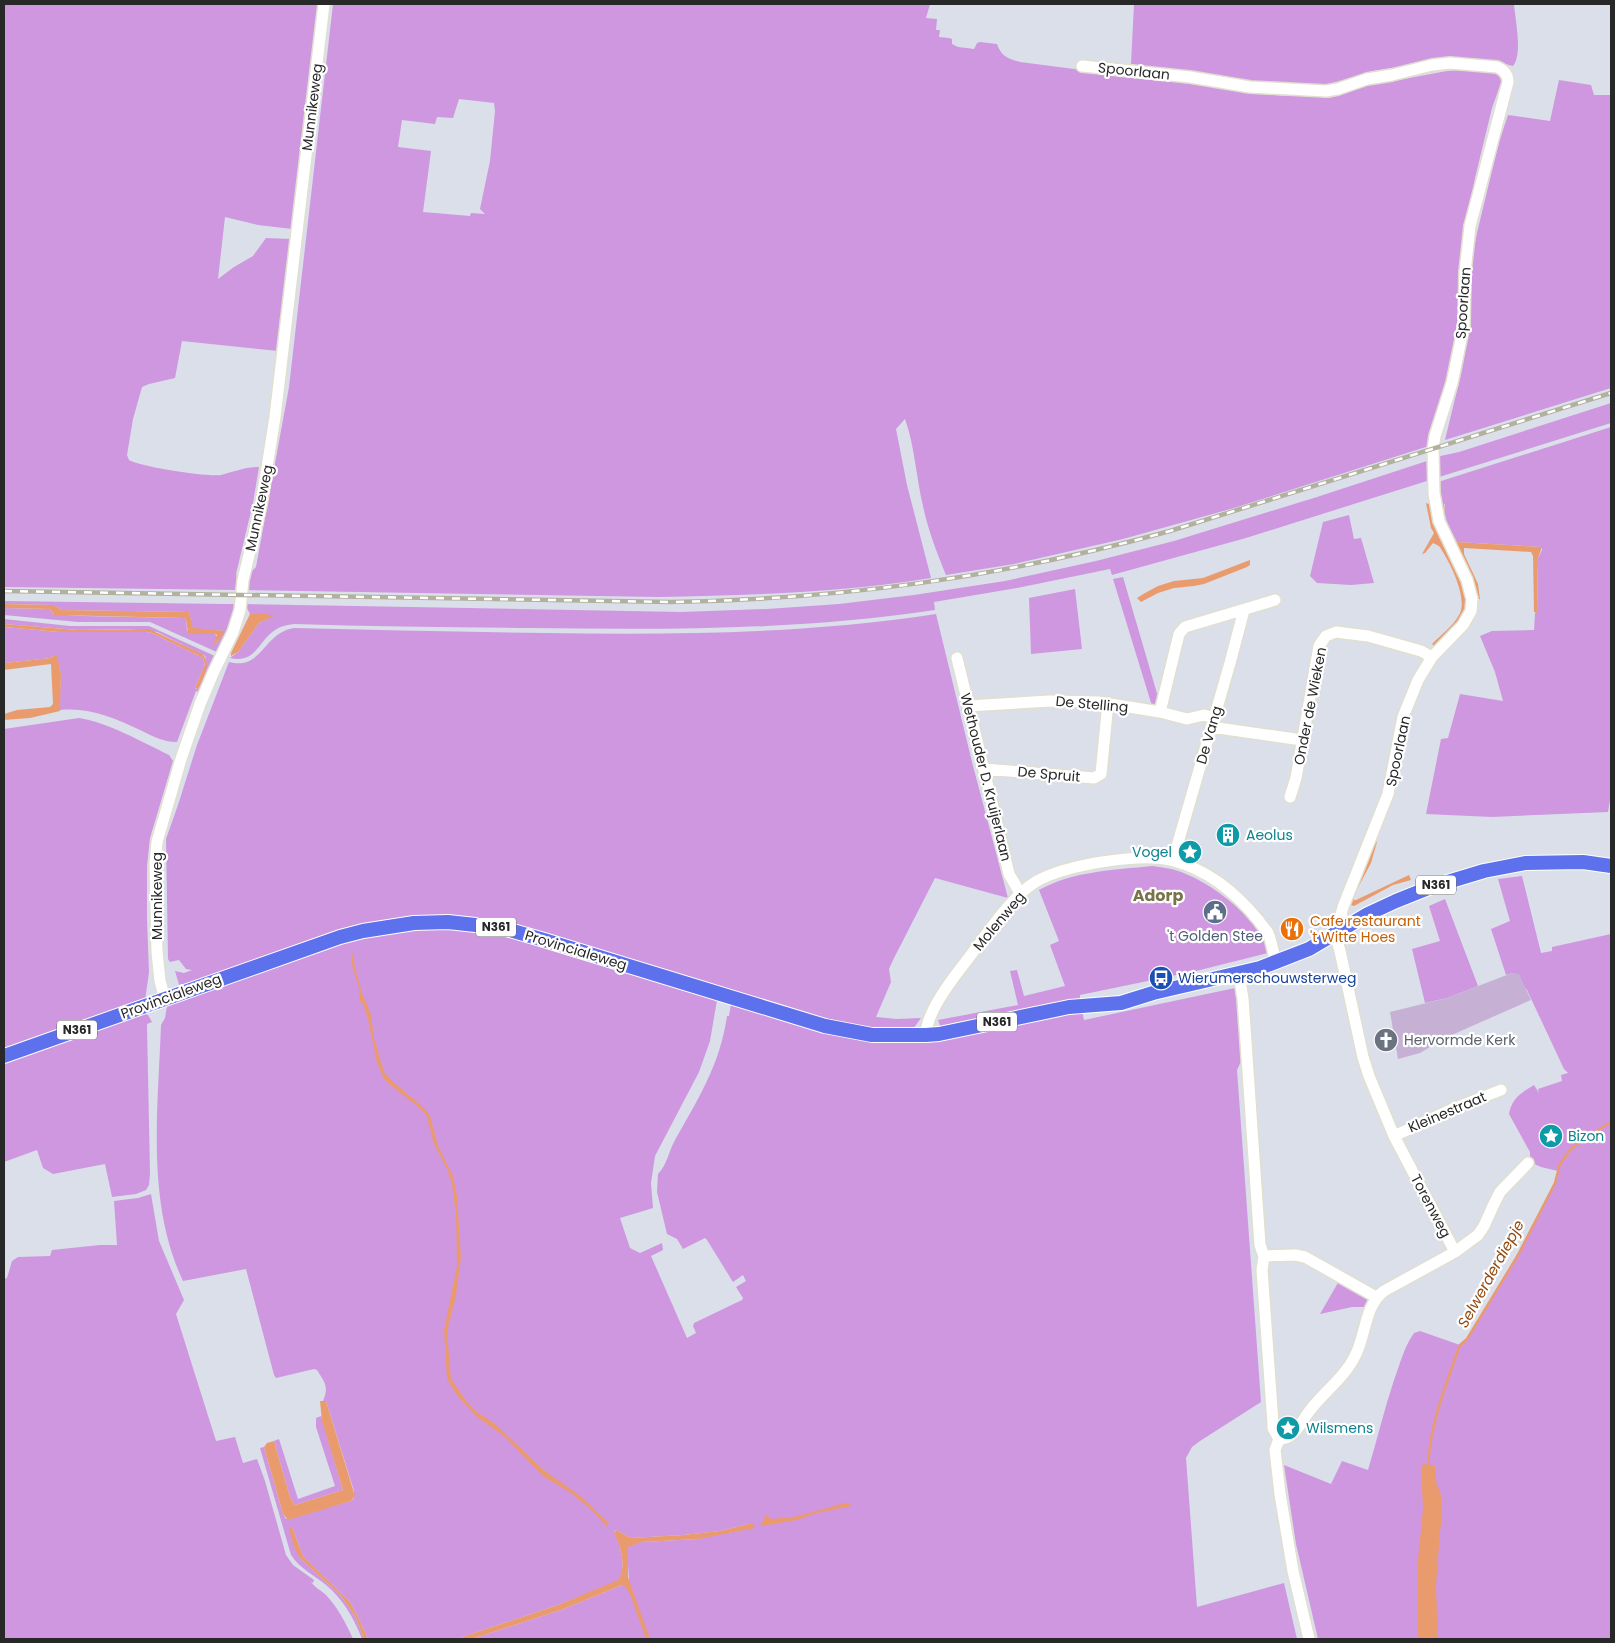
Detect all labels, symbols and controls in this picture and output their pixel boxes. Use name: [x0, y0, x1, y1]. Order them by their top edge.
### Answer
street label: Spoorlaan: [1097, 57, 1171, 85]
street label: Munnikeweg: [297, 62, 327, 152]
street label: Spoorlaan: [1451, 266, 1475, 340]
street label: Munnikeweg: [240, 463, 278, 553]
street label: Onder de Wieken: [1289, 645, 1331, 767]
street label: Wethouder D. Kruijerlaan: [955, 691, 1017, 863]
street label: De Stelling: [1055, 691, 1129, 717]
street label: De Vang: [1191, 704, 1227, 766]
street label: Spoorlaan: [1381, 714, 1415, 788]
street label: De Spruit: [1017, 761, 1081, 787]
building icon: Aeolus: [1215, 822, 1241, 848]
place label: Aeolus: [1246, 825, 1293, 845]
place icon: Vogel: [1177, 839, 1203, 865]
place label: Vogel: [1132, 842, 1172, 862]
street label: Munnikeweg: [147, 852, 167, 940]
road number: N361: [1416, 876, 1456, 894]
district label: Adorp: [1133, 884, 1183, 907]
street label: Molenweg: [968, 887, 1030, 955]
public building icon: 't Golden Stee: [1202, 899, 1228, 925]
place label: Cafe restaurant 't Witte Hoes: [1310, 911, 1421, 947]
restaurant icon: Cafe restaurant 't Witte Hoes: [1279, 916, 1305, 942]
road number: N361: [476, 918, 516, 936]
street label: Provincialeweg: [523, 925, 629, 975]
place label: 't Golden Stee: [1167, 926, 1263, 946]
bus stop icon: Wierumerschouwsterweg: [1148, 965, 1174, 991]
place label: Wierumerschouwsterweg: [1178, 968, 1356, 988]
street label: Provincialeweg: [118, 969, 224, 1023]
road number: N361: [977, 1012, 1017, 1032]
road number: N361: [57, 1020, 97, 1040]
church icon: Hervormde Kerk: [1373, 1027, 1399, 1053]
place label: Hervormde Kerk: [1404, 1030, 1516, 1050]
street label: Kleinestraat: [1405, 1087, 1489, 1137]
place icon: Bizon: [1538, 1123, 1564, 1149]
place label: Bizon: [1568, 1126, 1604, 1146]
street label: Torenweg: [1406, 1171, 1456, 1241]
water label: Selwerderdiepje: [1452, 1216, 1529, 1331]
place icon: Wilsmens: [1275, 1415, 1301, 1441]
place label: Wilsmens: [1306, 1418, 1373, 1438]

